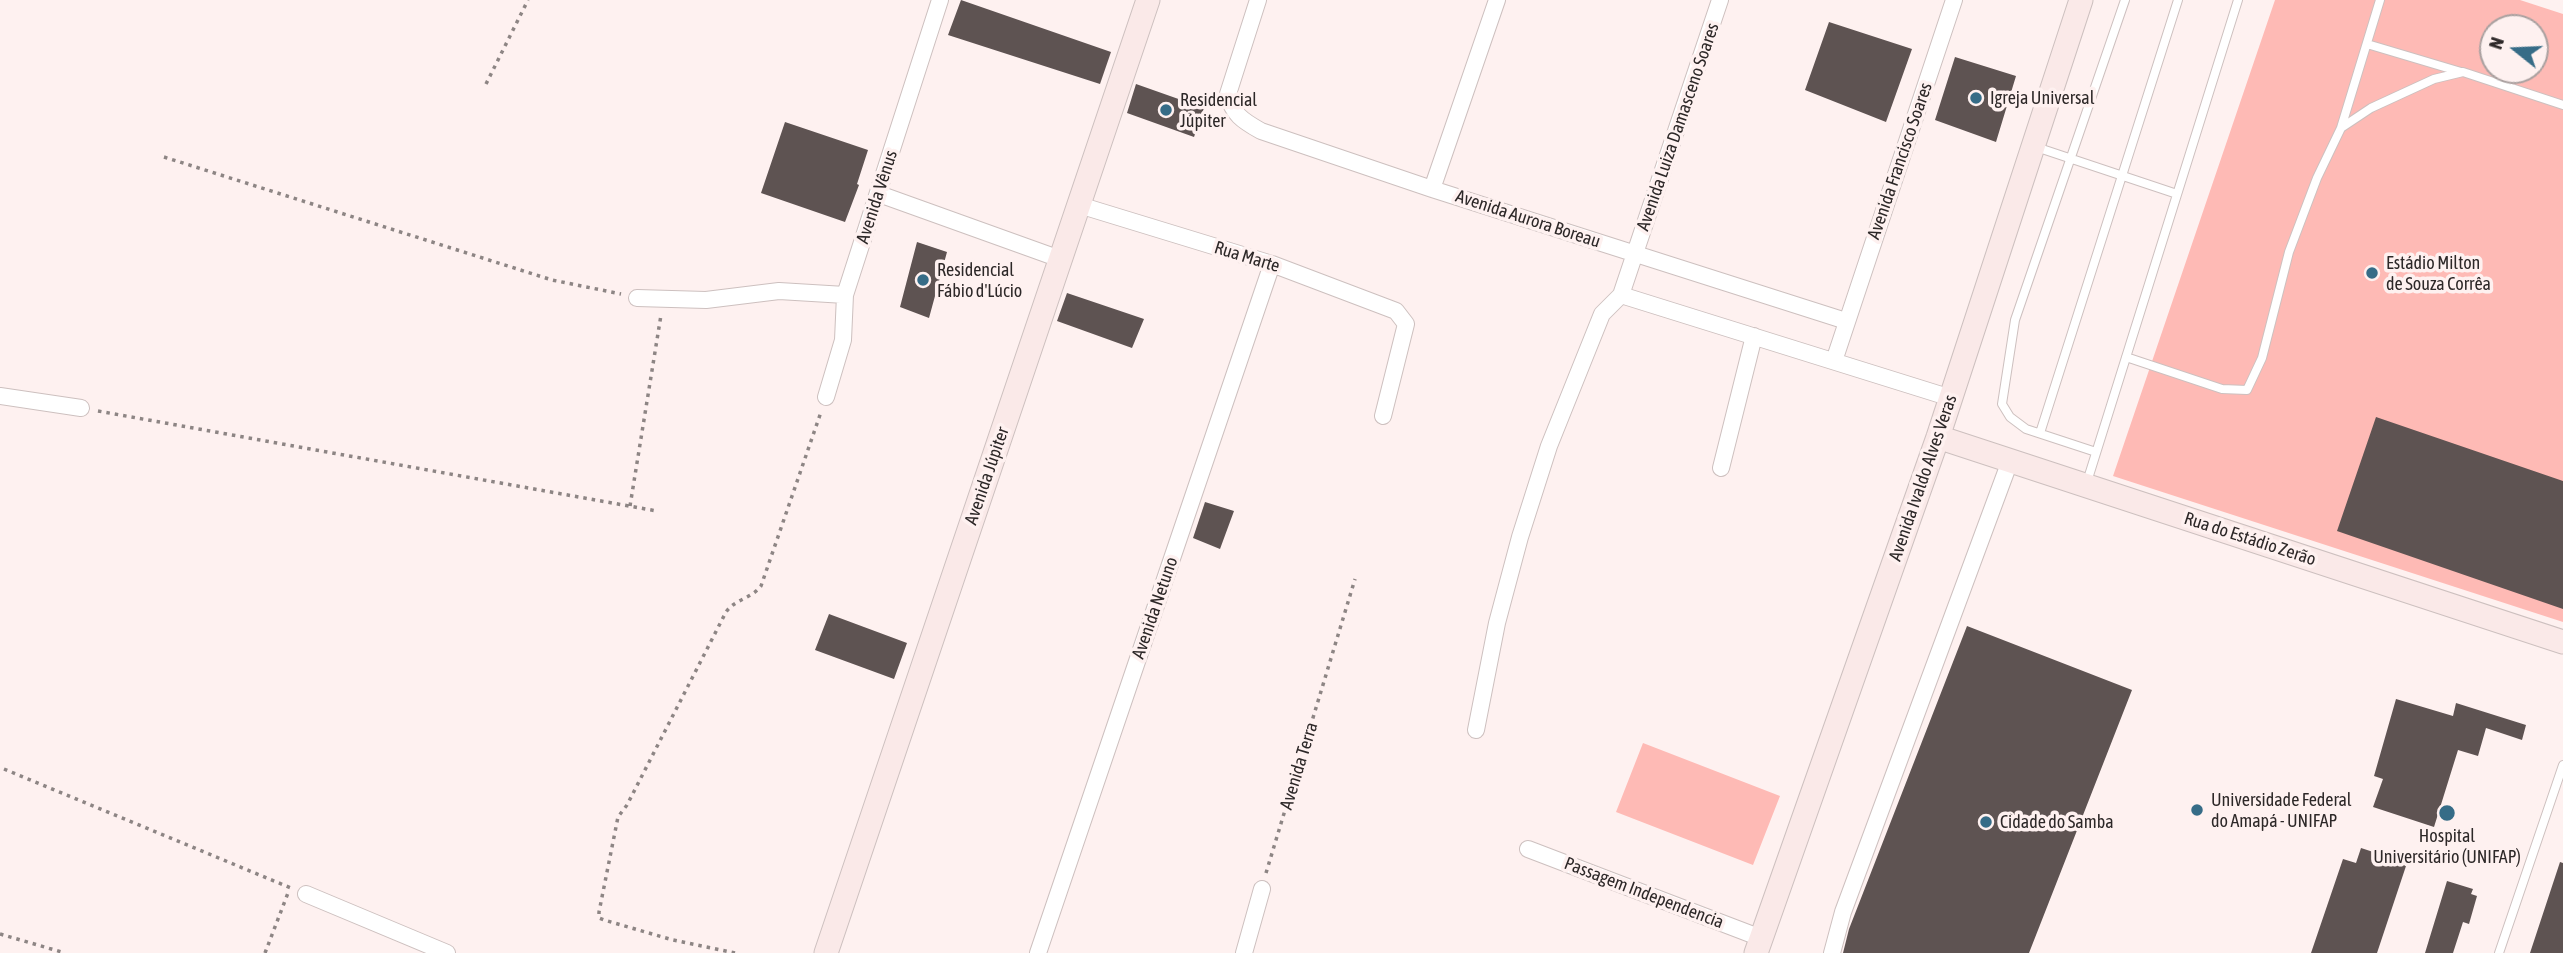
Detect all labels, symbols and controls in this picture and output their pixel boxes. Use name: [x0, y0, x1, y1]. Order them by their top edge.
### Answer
north arrow: [2479, 14, 2549, 84]
street label: Avenida Luiza Damasceno Soares: [1632, 20, 1724, 234]
text: N: [2484, 34, 2508, 52]
street label: Avenida Francisco Soares: [1863, 80, 1937, 242]
place label: Igreja Universal: [1990, 87, 2094, 109]
place label: Residencial Júpiter: [1180, 89, 1257, 132]
marker: Igreja Universal: [1968, 90, 1984, 106]
marker: Residencial Júpiter: [1158, 102, 1174, 118]
street label: Avenida Vênus: [852, 148, 902, 246]
street label: Avenida Aurora Boreau: [1453, 185, 1603, 253]
street label: Rua Marte: [1212, 237, 1282, 277]
place label: Estádio Milton de Souza Corrêa: [2386, 252, 2491, 294]
place label: Residencial Fábio d'Lúcio: [937, 259, 1022, 302]
marker: Estádio Milton de Souza Corrêa: [2364, 265, 2380, 281]
marker: Residencial Fábio d'Lúcio: [915, 272, 931, 288]
street label: Avenida Ivaldo Alves Veras: [1884, 392, 1962, 564]
street label: Avenida Júpiter: [960, 424, 1014, 528]
street label: Rua do Estádio Zerão: [2181, 508, 2319, 570]
street label: Avenida Netuno: [1127, 554, 1183, 662]
street label: Avenida Terra: [1276, 720, 1322, 812]
place label: Universidade Federal do Amapá - UNIFAP: [2211, 789, 2352, 832]
marker: Universidade Federal do Amapá - UNIFAP: [2189, 802, 2205, 818]
marker: Hospital Universitário (UNIFAP): [2437, 803, 2457, 823]
place label: Cidade do Samba: [2000, 811, 2114, 833]
marker: Cidade do Samba: [1978, 814, 1994, 830]
place label: Hospital Universitário (UNIFAP): [2373, 825, 2521, 868]
street label: Passagem Independencia: [1561, 853, 1727, 933]

